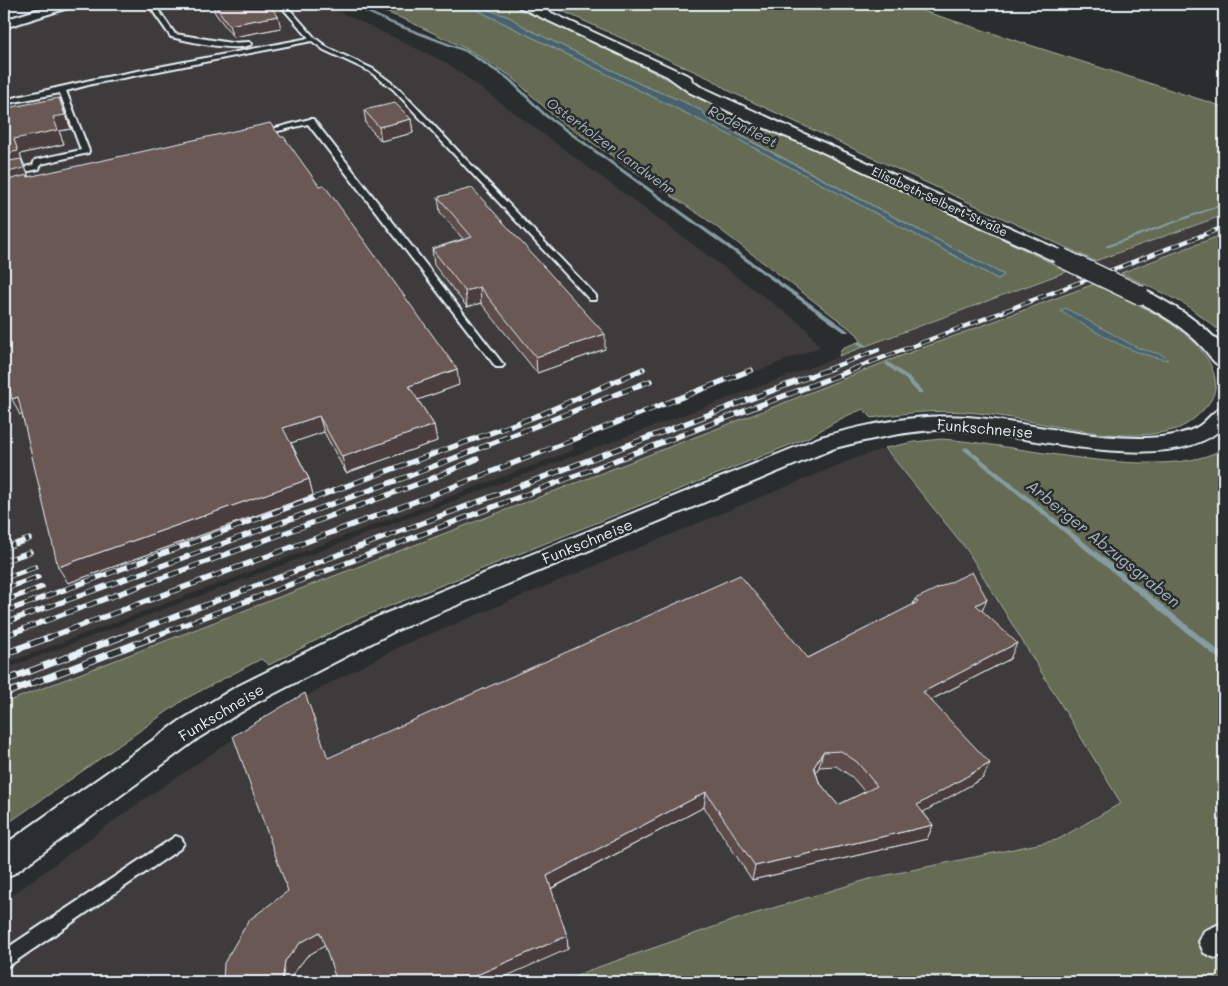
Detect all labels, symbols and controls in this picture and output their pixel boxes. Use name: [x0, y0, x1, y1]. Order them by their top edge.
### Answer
water label: Osterholzer Landwehr: [543, 93, 679, 199]
water label: Rodenfleet: [705, 101, 781, 151]
street label: Elisabeth-Selbert-Straße: [869, 162, 1011, 240]
street label: Funkschneise: [936, 414, 1034, 442]
water label: Arberger Abzugsgraben: [1023, 474, 1185, 612]
street label: Funkschneise: [539, 514, 635, 568]
street label: Funkschneise: [175, 679, 267, 745]

